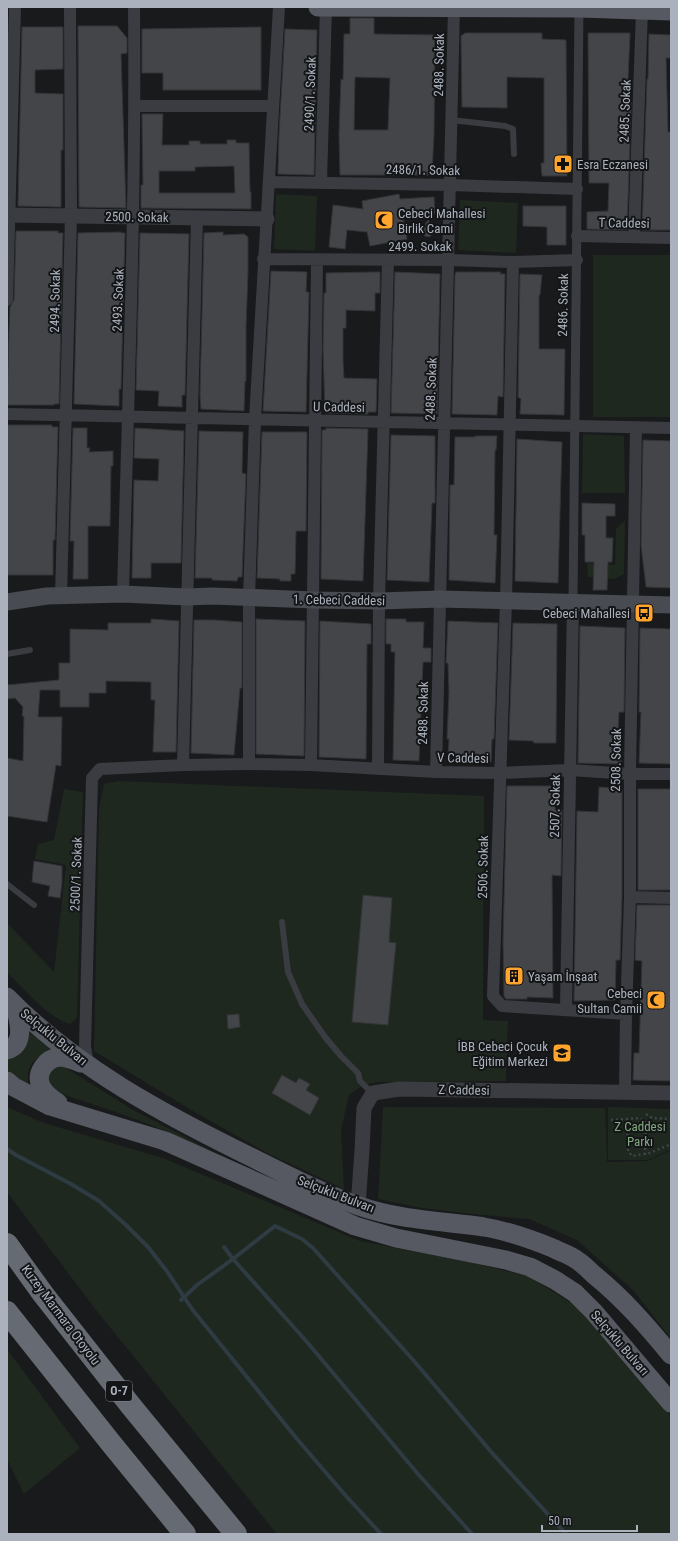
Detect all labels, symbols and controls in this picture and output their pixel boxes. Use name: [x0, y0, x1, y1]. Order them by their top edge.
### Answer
street label: 2488. Sokak: [431, 33, 447, 97]
street label: 2490/1. Sokak: [301, 56, 319, 132]
street label: 2485. Sokak: [616, 79, 634, 143]
pharmacy icon: Esra Eczanesi: [552, 153, 574, 175]
place label: Esra Eczanesi: [577, 157, 648, 172]
street label: 2486/1. Sokak: [386, 162, 461, 178]
place label: Cebeci Mahallesi Birlik Cami: [398, 206, 485, 236]
street label: 2500. Sokak: [105, 209, 169, 225]
mosque icon: Cebeci Mahallesi Birlik Cami: [373, 209, 395, 231]
street label: T Caddesi: [598, 215, 650, 231]
street label: 2499. Sokak: [388, 239, 452, 254]
street label: 2493. Sokak: [109, 268, 127, 332]
street label: 2494. Sokak: [47, 269, 63, 333]
street label: 2486. Sokak: [555, 273, 571, 337]
street label: 2488. Sokak: [422, 357, 440, 421]
street label: U Caddesi: [313, 399, 365, 415]
street label: 1. Cebeci Caddesi: [293, 592, 385, 608]
bus stop icon: Cebeci Mahallesi: [633, 602, 655, 624]
place label: Cebeci Mahallesi: [543, 606, 630, 621]
street label: 2488. Sokak: [415, 681, 431, 745]
street label: 2508. Sokak: [608, 728, 624, 792]
street label: V Caddesi: [437, 750, 489, 766]
street label: 2507. Sokak: [547, 774, 563, 838]
street label: 2506. Sokak: [475, 835, 491, 899]
street label: 2500/1. Sokak: [67, 836, 85, 912]
building icon: Yaşam İnşaat: [503, 965, 525, 987]
place label: Yaşam İnşaat: [528, 969, 597, 984]
place label: Cebeci Sultan Camii: [577, 986, 642, 1016]
mosque icon: Cebeci Sultan Camii: [645, 989, 667, 1011]
street label: Selçuklu Bulvarı: [18, 1006, 90, 1068]
place label: İBB Cebeci Çocuk Eğitim Merkezi: [458, 1039, 548, 1069]
school or university icon: İBB Cebeci Çocuk Eğitim Merkezi: [551, 1042, 573, 1064]
street label: Z Caddesi: [438, 1082, 490, 1098]
park label: Z Caddesi Parkı: [614, 1119, 666, 1149]
street label: Selçuklu Bulvarı: [295, 1172, 377, 1216]
street label: Kuzey Marmara Otoyolu: [19, 1262, 103, 1368]
street label: Selçuklu Bulvarı: [588, 1307, 652, 1379]
road number: O-7: [106, 1381, 132, 1401]
scale bar: [542, 1507, 637, 1533]
text: 50 m: [548, 1514, 572, 1528]

